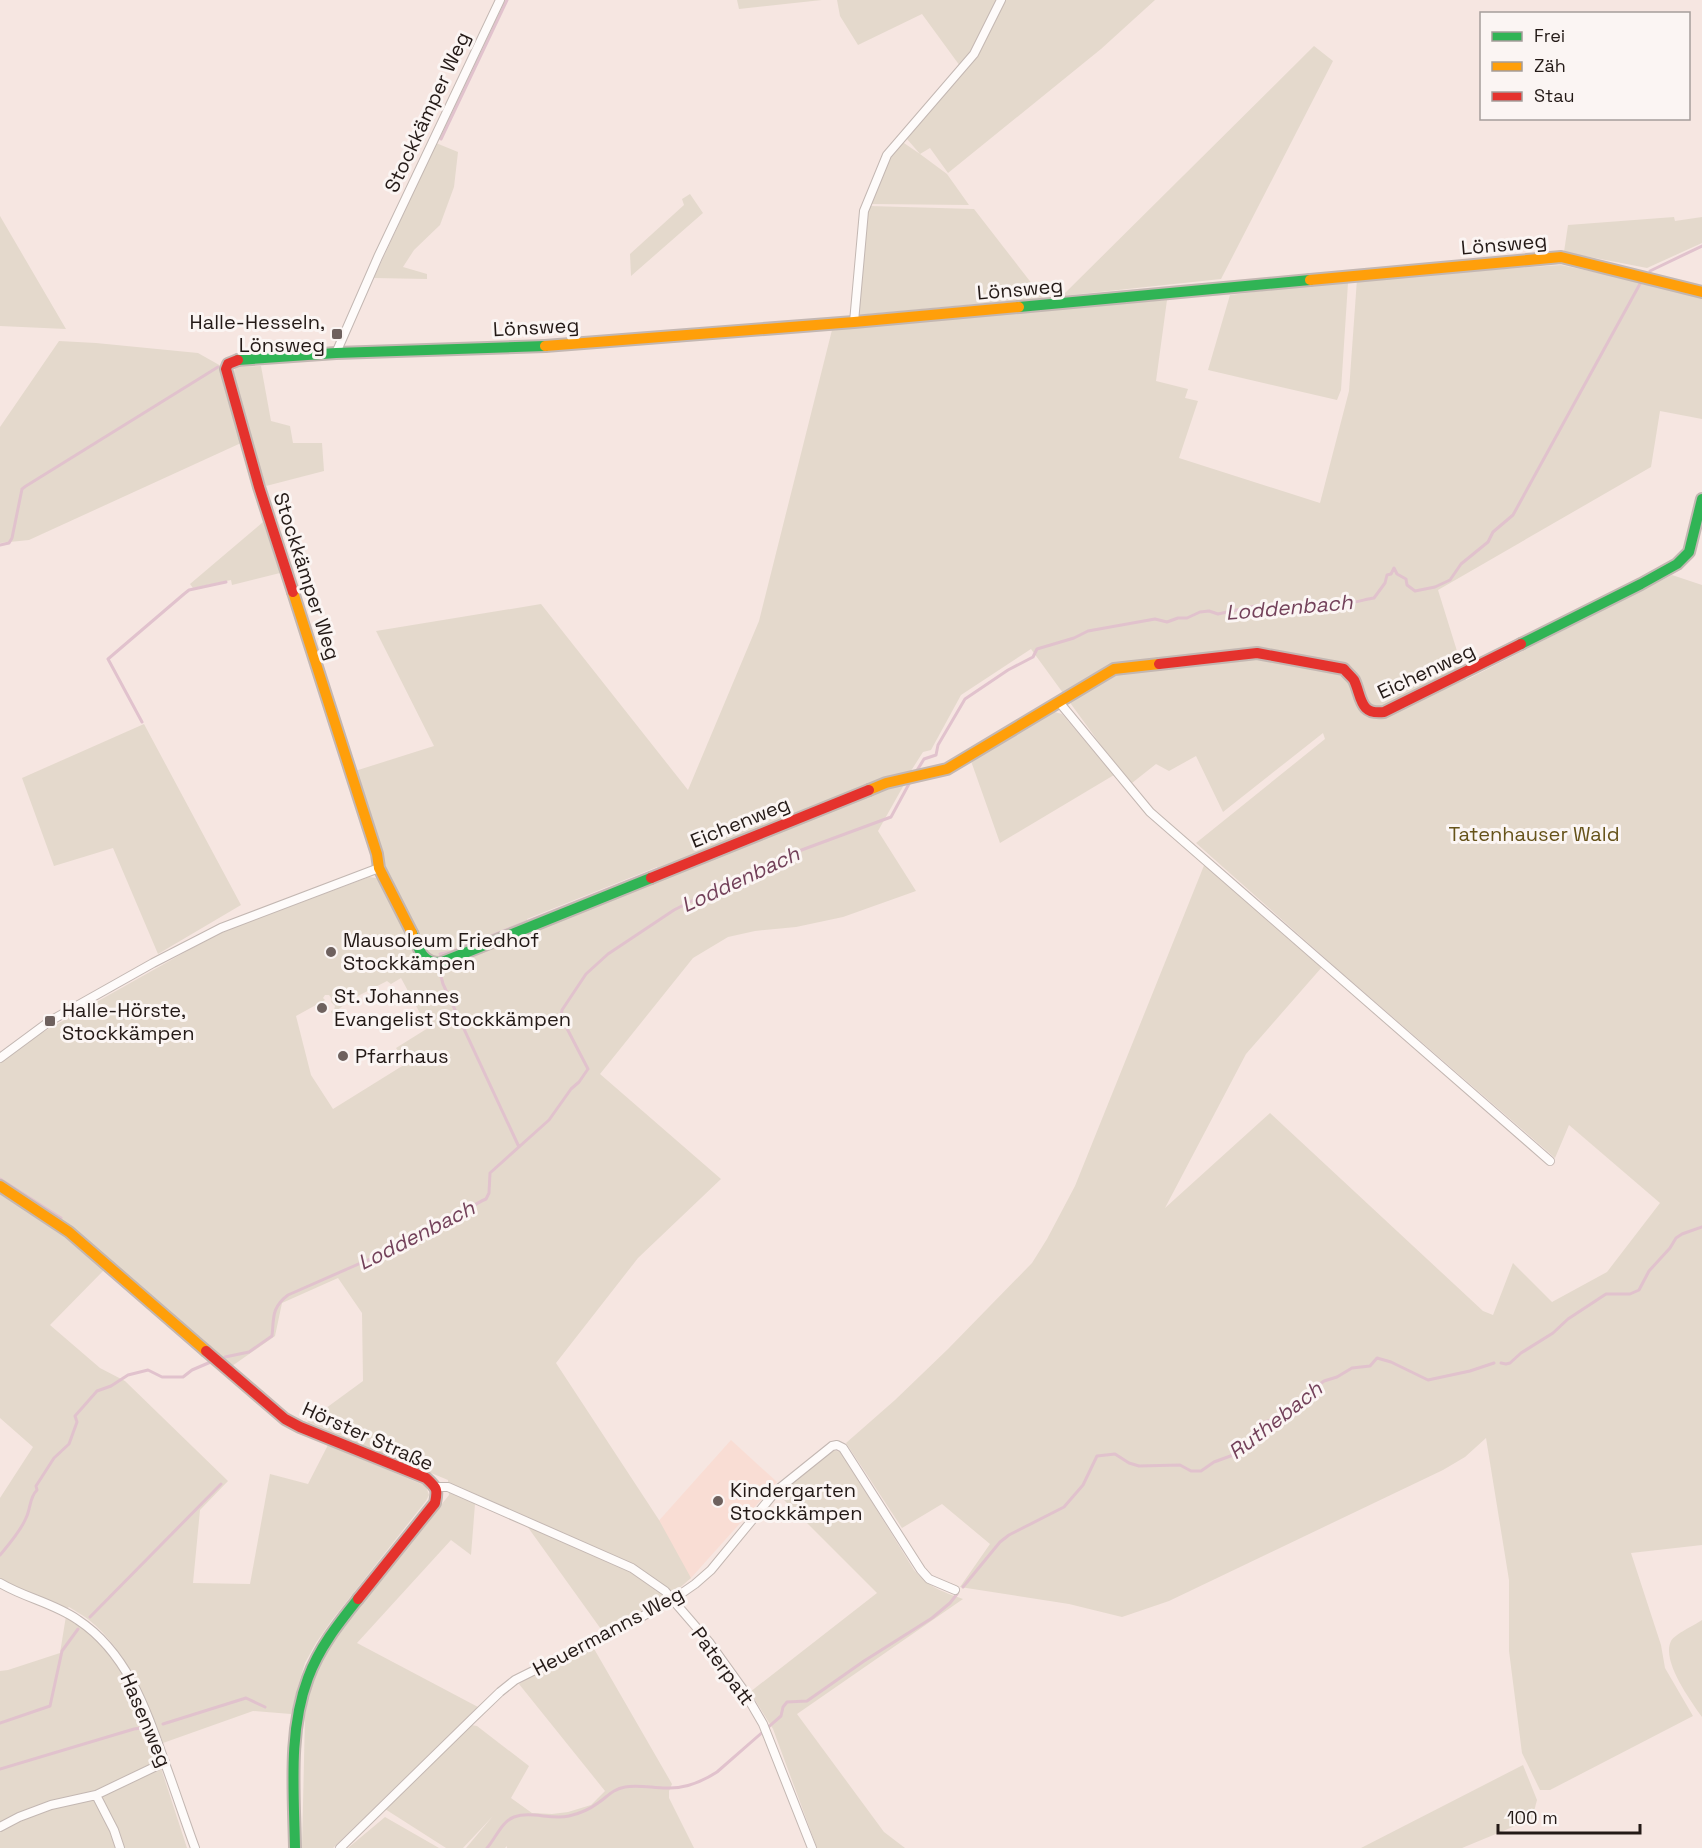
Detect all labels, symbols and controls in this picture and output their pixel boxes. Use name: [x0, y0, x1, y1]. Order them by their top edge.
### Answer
legend: [1480, 12, 1690, 120]
text: Frei: [1534, 24, 1565, 47]
street label: Stockkämper Weg: [378, 27, 476, 197]
text: Zäh: [1534, 54, 1566, 77]
text: Stau: [1534, 84, 1574, 107]
street label: Lönsweg: [1460, 227, 1548, 261]
street label: Lönsweg: [976, 272, 1064, 306]
place label: Halle-Hesseln, Lönsweg: [190, 309, 325, 358]
street label: Lönsweg: [492, 312, 580, 342]
marker: Halle-Hesseln, Lönsweg: [330, 327, 344, 341]
street label: Stockkämper Weg: [268, 489, 346, 663]
water label: Loddenbach: [1224, 588, 1355, 626]
street label: Eichenweg: [1373, 637, 1479, 705]
street label: Eichenweg: [687, 790, 793, 854]
park label: Tatenhauser Wald: [1448, 821, 1620, 847]
water label: Loddenbach: [677, 839, 804, 918]
place label: Mausoleum Friedhof Stockkämpen: [343, 927, 539, 976]
marker: Mausoleum Friedhof Stockkämpen: [324, 945, 338, 959]
place label: St. Johannes Evangelist Stockkämpen: [334, 983, 571, 1032]
place label: Halle-Hörste, Stockkämpen: [62, 997, 194, 1046]
marker: St. Johannes Evangelist Stockkämpen: [315, 1001, 329, 1015]
marker: Halle-Hörste, Stockkämpen: [43, 1014, 57, 1028]
place label: Pfarrhaus: [355, 1043, 449, 1069]
marker: Pfarrhaus: [336, 1049, 350, 1063]
water label: Loddenbach: [353, 1194, 480, 1276]
water label: Ruthebach: [1223, 1374, 1328, 1465]
street label: Hörster Straße: [298, 1395, 438, 1477]
place label: Kindergarten Stockkämpen: [730, 1477, 862, 1526]
marker: Kindergarten Stockkämpen: [711, 1494, 725, 1508]
street label: Heuermanns Weg: [528, 1580, 688, 1682]
street label: Paterpatt: [686, 1622, 760, 1710]
street label: Hasenweg: [115, 1669, 177, 1771]
scale bar: [1498, 1797, 1640, 1835]
text: 100 m: [1507, 1806, 1558, 1829]

